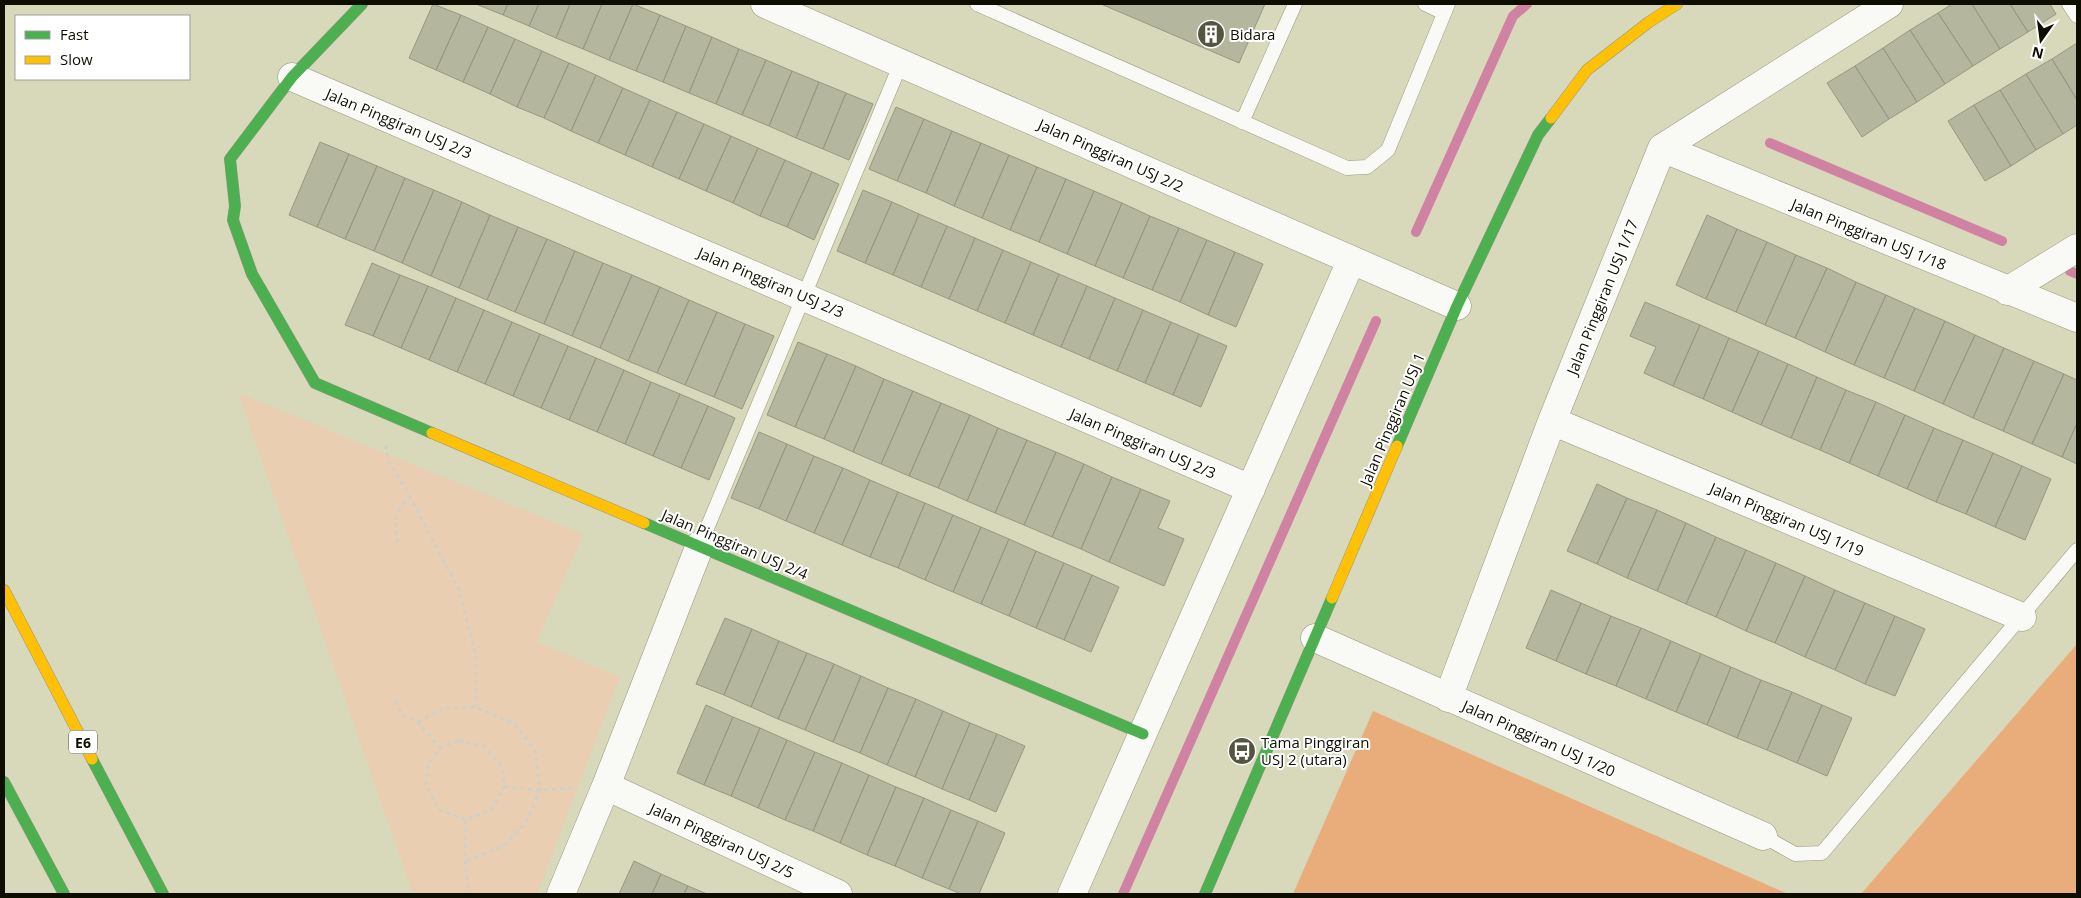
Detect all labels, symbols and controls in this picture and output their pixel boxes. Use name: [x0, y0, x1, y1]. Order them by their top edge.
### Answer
legend: [15, 15, 190, 80]
north arrow: [2016, 15, 2066, 65]
building icon: Bidara: [1196, 19, 1226, 49]
text: Fast: [60, 24, 89, 44]
place label: Bidara: [1230, 24, 1275, 44]
text: N: [2030, 43, 2046, 64]
text: Slow: [60, 49, 93, 69]
street label: Jalan Pinggiran USJ 2/3: [321, 82, 475, 163]
street label: Jalan Pinggiran USJ 2/2: [1033, 113, 1187, 196]
street label: Jalan Pinggiran USJ 1/18: [1787, 193, 1949, 274]
street label: Jalan Pinggiran USJ 1/17: [1561, 217, 1642, 379]
street label: Jalan Pinggiran USJ 2/3: [693, 241, 847, 322]
street label: Jalan Pinggiran USJ 1: [1354, 349, 1429, 491]
street label: Jalan Pinggiran USJ 2/3: [1065, 402, 1219, 483]
street label: Jalan Pinggiran USJ 1/19: [1705, 477, 1867, 561]
street label: Jalan Pinggiran USJ 2/4: [657, 503, 812, 584]
street label: Jalan Pinggiran USJ 1/20: [1457, 694, 1619, 781]
road number: E6: [69, 730, 97, 754]
place label: Tama Pinggiran USJ 2 (utara): [1261, 732, 1369, 769]
bus stop icon: Tama Pinggiran USJ 2 (utara): [1227, 736, 1257, 766]
street label: Jalan Pinggiran USJ 2/5: [645, 797, 797, 882]

